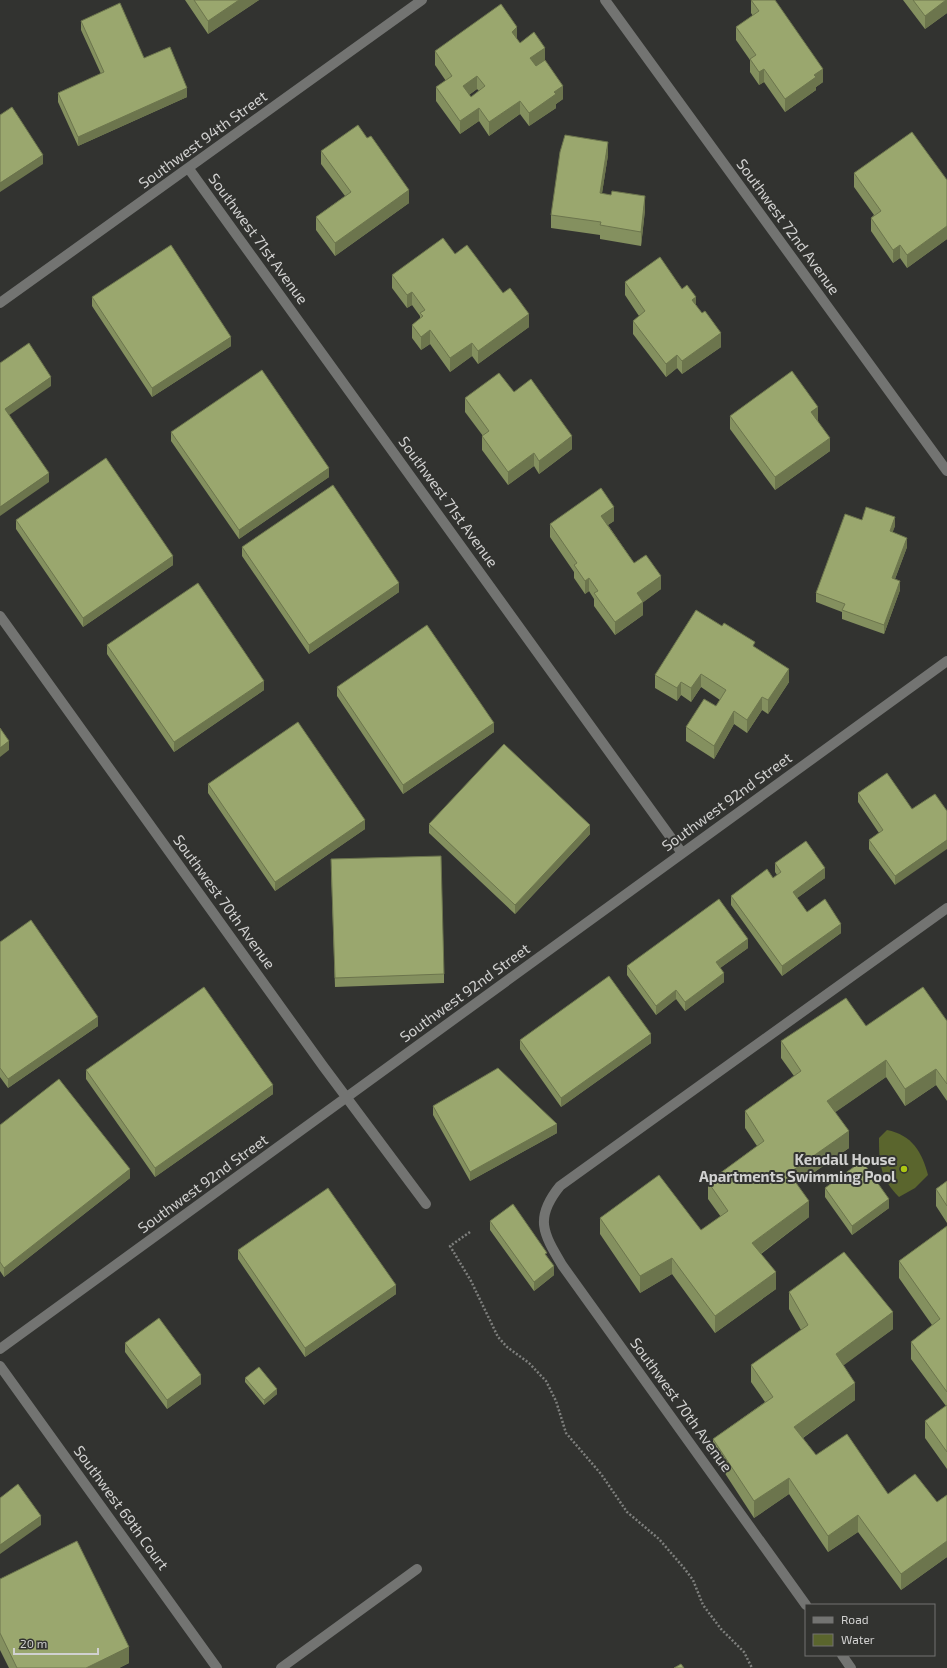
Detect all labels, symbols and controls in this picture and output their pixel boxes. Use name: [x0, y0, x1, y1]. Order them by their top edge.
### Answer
street label: Southwest 94th Street: [135, 86, 270, 192]
street label: Southwest 72nd Avenue: [733, 155, 844, 298]
street label: Southwest 71st Avenue: [205, 170, 312, 307]
street label: Southwest 71st Avenue: [395, 433, 502, 570]
street label: Southwest 92nd Street: [658, 748, 795, 854]
street label: Southwest 70th Avenue: [170, 831, 280, 972]
street label: Southwest 92nd Street: [396, 939, 533, 1045]
street label: Southwest 92nd Street: [134, 1130, 271, 1236]
place label: Kendall House Apartments Swimming Pool: [699, 1150, 896, 1185]
marker: Kendall House Apartments Swimming Pool: [899, 1164, 909, 1174]
street label: Southwest 70th Avenue: [627, 1334, 737, 1475]
street label: Southwest 69th Court: [71, 1442, 173, 1573]
legend: [805, 1604, 935, 1656]
text: Road: [841, 1612, 869, 1626]
scale bar: [14, 1630, 98, 1656]
text: Water: [841, 1632, 875, 1646]
text: 20 m: [20, 1636, 47, 1650]

